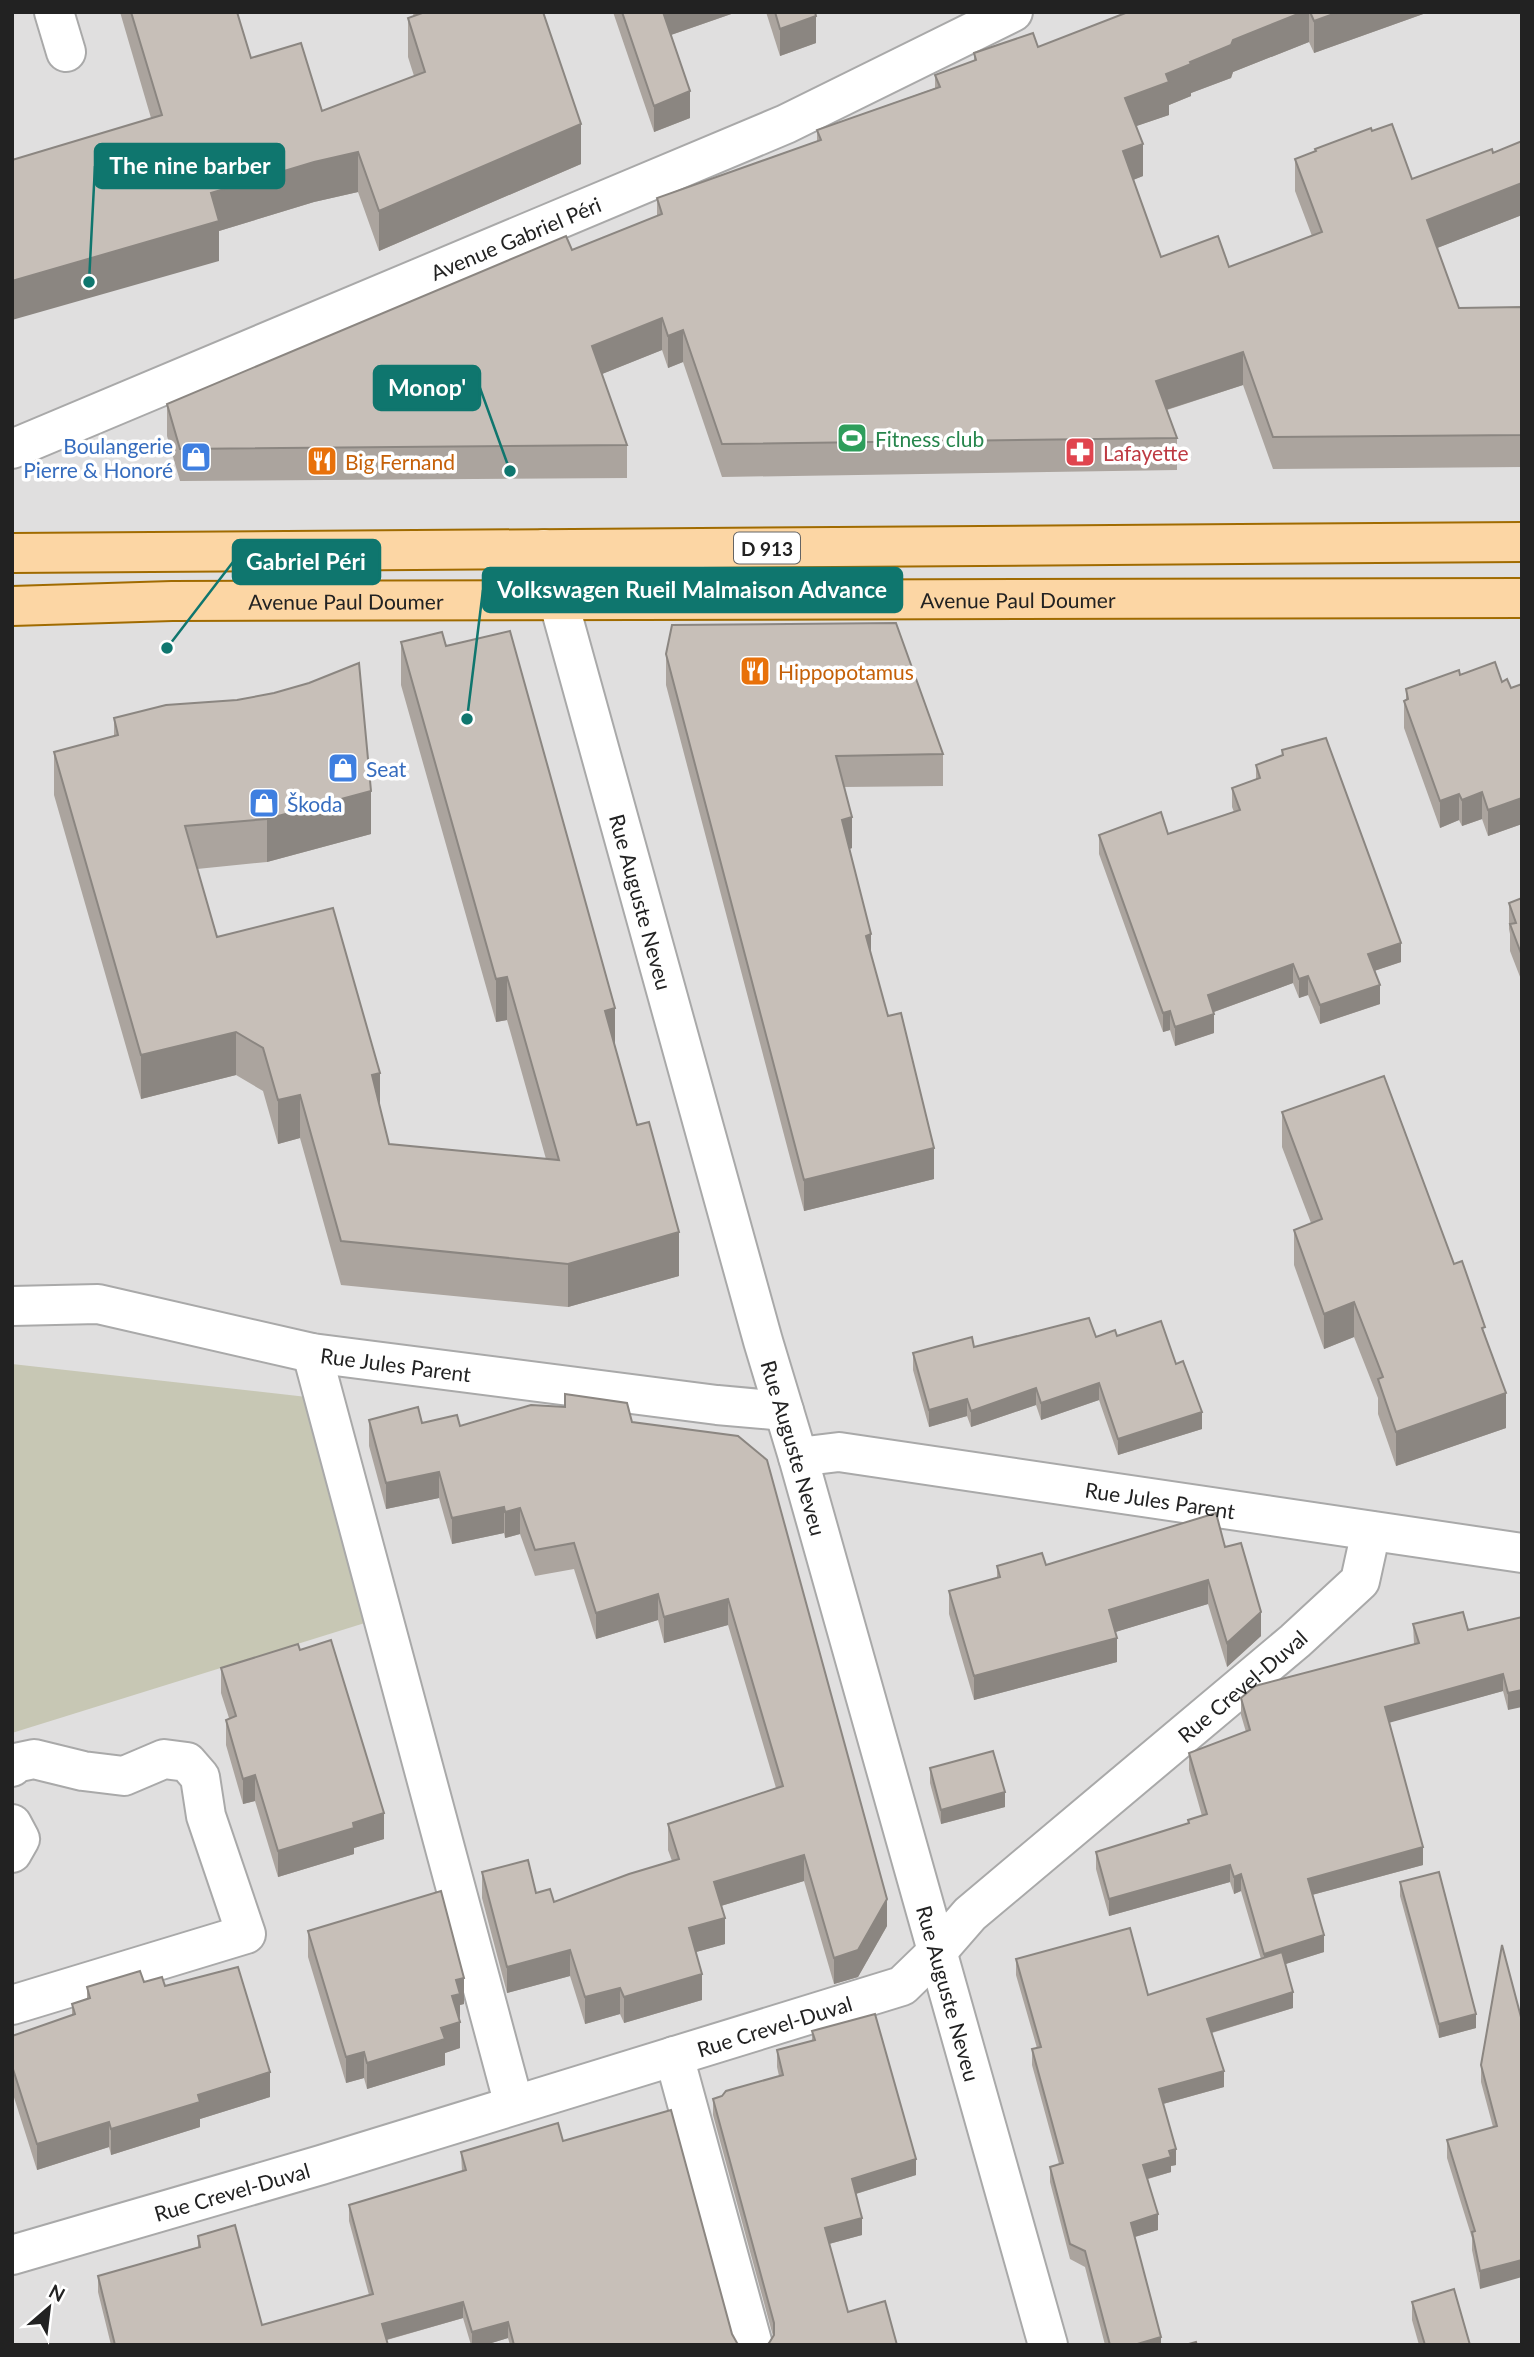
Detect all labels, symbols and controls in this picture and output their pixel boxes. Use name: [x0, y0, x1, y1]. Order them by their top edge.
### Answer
callout: The nine barber: [95, 144, 284, 188]
text: The nine barber: [109, 151, 271, 179]
street label: Avenue Gabriel Péri: [426, 191, 604, 284]
callout: Monop': [374, 366, 480, 410]
text: Monop': [388, 373, 466, 401]
sports icon: Fitness club: [835, 421, 869, 455]
place label: Fitness club: [875, 426, 984, 451]
place label: Boulangerie Pierre & Honoré: [23, 433, 173, 482]
pharmacy icon: Lafayette: [1063, 435, 1097, 469]
shop icon: Boulangerie Pierre & Honoré: [179, 440, 213, 474]
place label: Lafayette: [1103, 440, 1188, 465]
restaurant icon: Big Fernand: [305, 444, 339, 478]
place label: Big Fernand: [345, 449, 455, 474]
road number: D 913: [734, 533, 800, 564]
callout: Gabriel Péri: [233, 540, 380, 584]
text: Gabriel Péri: [246, 547, 366, 575]
callout: Volkswagen Rueil Malmaison Advance: [483, 568, 902, 612]
text: Volkswagen Rueil Malmaison Advance: [496, 575, 887, 603]
street label: Avenue Paul Doumer: [920, 586, 1116, 612]
street label: Avenue Paul Doumer: [248, 588, 444, 613]
restaurant icon: Hippopotamus: [738, 654, 772, 688]
place label: Hippopotamus: [778, 659, 914, 684]
shop icon: Seat: [326, 751, 360, 785]
place label: Seat: [366, 756, 407, 781]
shop icon: Škoda: [247, 786, 281, 820]
place label: Škoda: [287, 791, 342, 816]
street label: Rue Auguste Neveu: [605, 811, 678, 993]
street label: Rue Jules Parent: [319, 1342, 473, 1386]
street label: Rue Auguste Neveu: [757, 1357, 832, 1538]
street label: Rue Jules Parent: [1084, 1476, 1237, 1523]
street label: Rue Crevel-Duval: [1172, 1624, 1312, 1747]
street label: Rue Auguste Neveu: [912, 1902, 986, 2084]
street label: Rue Crevel-Duval: [694, 1990, 855, 2061]
street label: Rue Crevel-Duval: [151, 2156, 313, 2225]
north arrow: [14, 2273, 84, 2343]
text: N: [45, 2279, 69, 2306]

